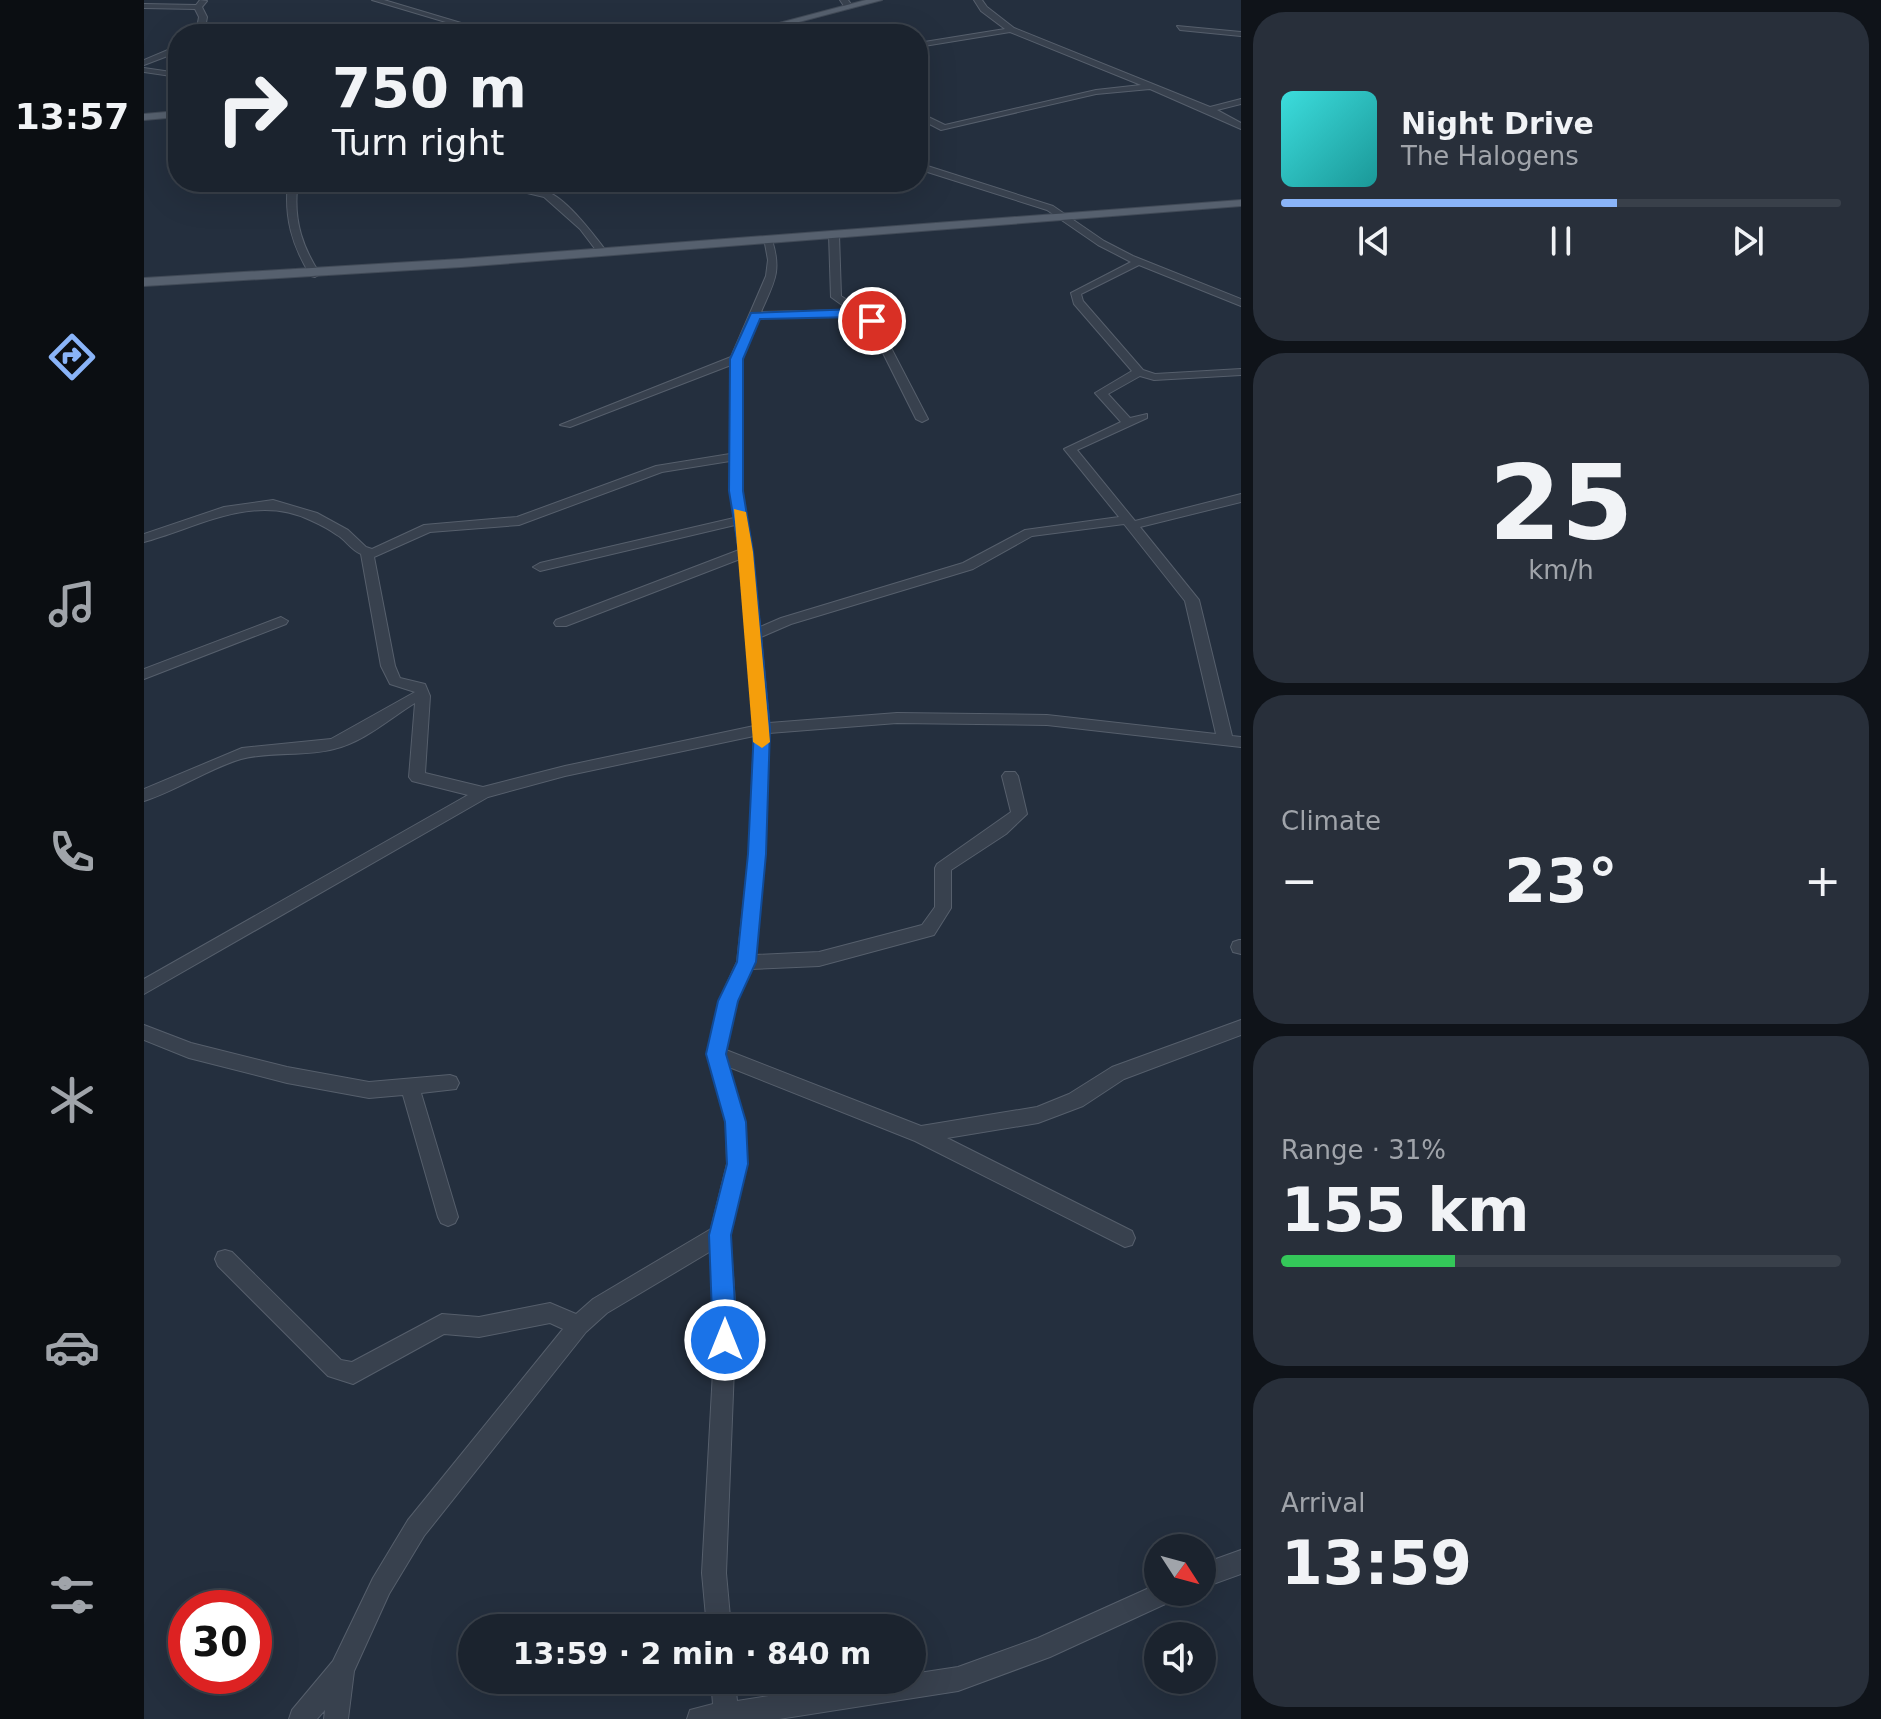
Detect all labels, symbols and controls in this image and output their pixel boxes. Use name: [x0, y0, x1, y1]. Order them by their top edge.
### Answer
text: 750 m: [332, 55, 527, 120]
icon: right: [200, 56, 304, 160]
text: 13:57: [15, 96, 129, 137]
text: Night Drive: [1401, 106, 1594, 141]
text: Turn right: [332, 122, 504, 163]
text: The Halogens: [1401, 141, 1579, 171]
icon: previous: [1352, 219, 1396, 263]
icon: pause: [1539, 219, 1583, 263]
icon: next: [1726, 219, 1770, 263]
pin: [838, 287, 906, 355]
icon: arrive: [850, 299, 894, 343]
icon: directions: [44, 329, 100, 385]
text: 25: [1489, 442, 1633, 564]
text: km/h: [1528, 555, 1594, 585]
icon: music: [44, 576, 100, 632]
text: Climate: [1281, 806, 1381, 836]
icon: phone: [44, 824, 100, 880]
text: 23°: [1504, 846, 1618, 916]
text: −: [1281, 855, 1318, 906]
text: +: [1804, 855, 1841, 906]
icon: climate: [44, 1072, 100, 1128]
text: Range · 31%: [1281, 1135, 1446, 1165]
text: 155 km: [1281, 1175, 1530, 1245]
position arrow: [683, 1298, 767, 1382]
icon: car: [44, 1319, 100, 1375]
text: Arrival: [1281, 1488, 1365, 1518]
text: 13:59: [1281, 1528, 1472, 1598]
north arrow: [1144, 1534, 1216, 1606]
map controls: [1144, 1534, 1216, 1694]
icon: filters: [44, 1567, 100, 1623]
speed limit sign: 30: [168, 1590, 272, 1694]
button: sound: [1144, 1622, 1216, 1694]
text: 13:59 · 2 min · 840 m: [513, 1636, 871, 1671]

